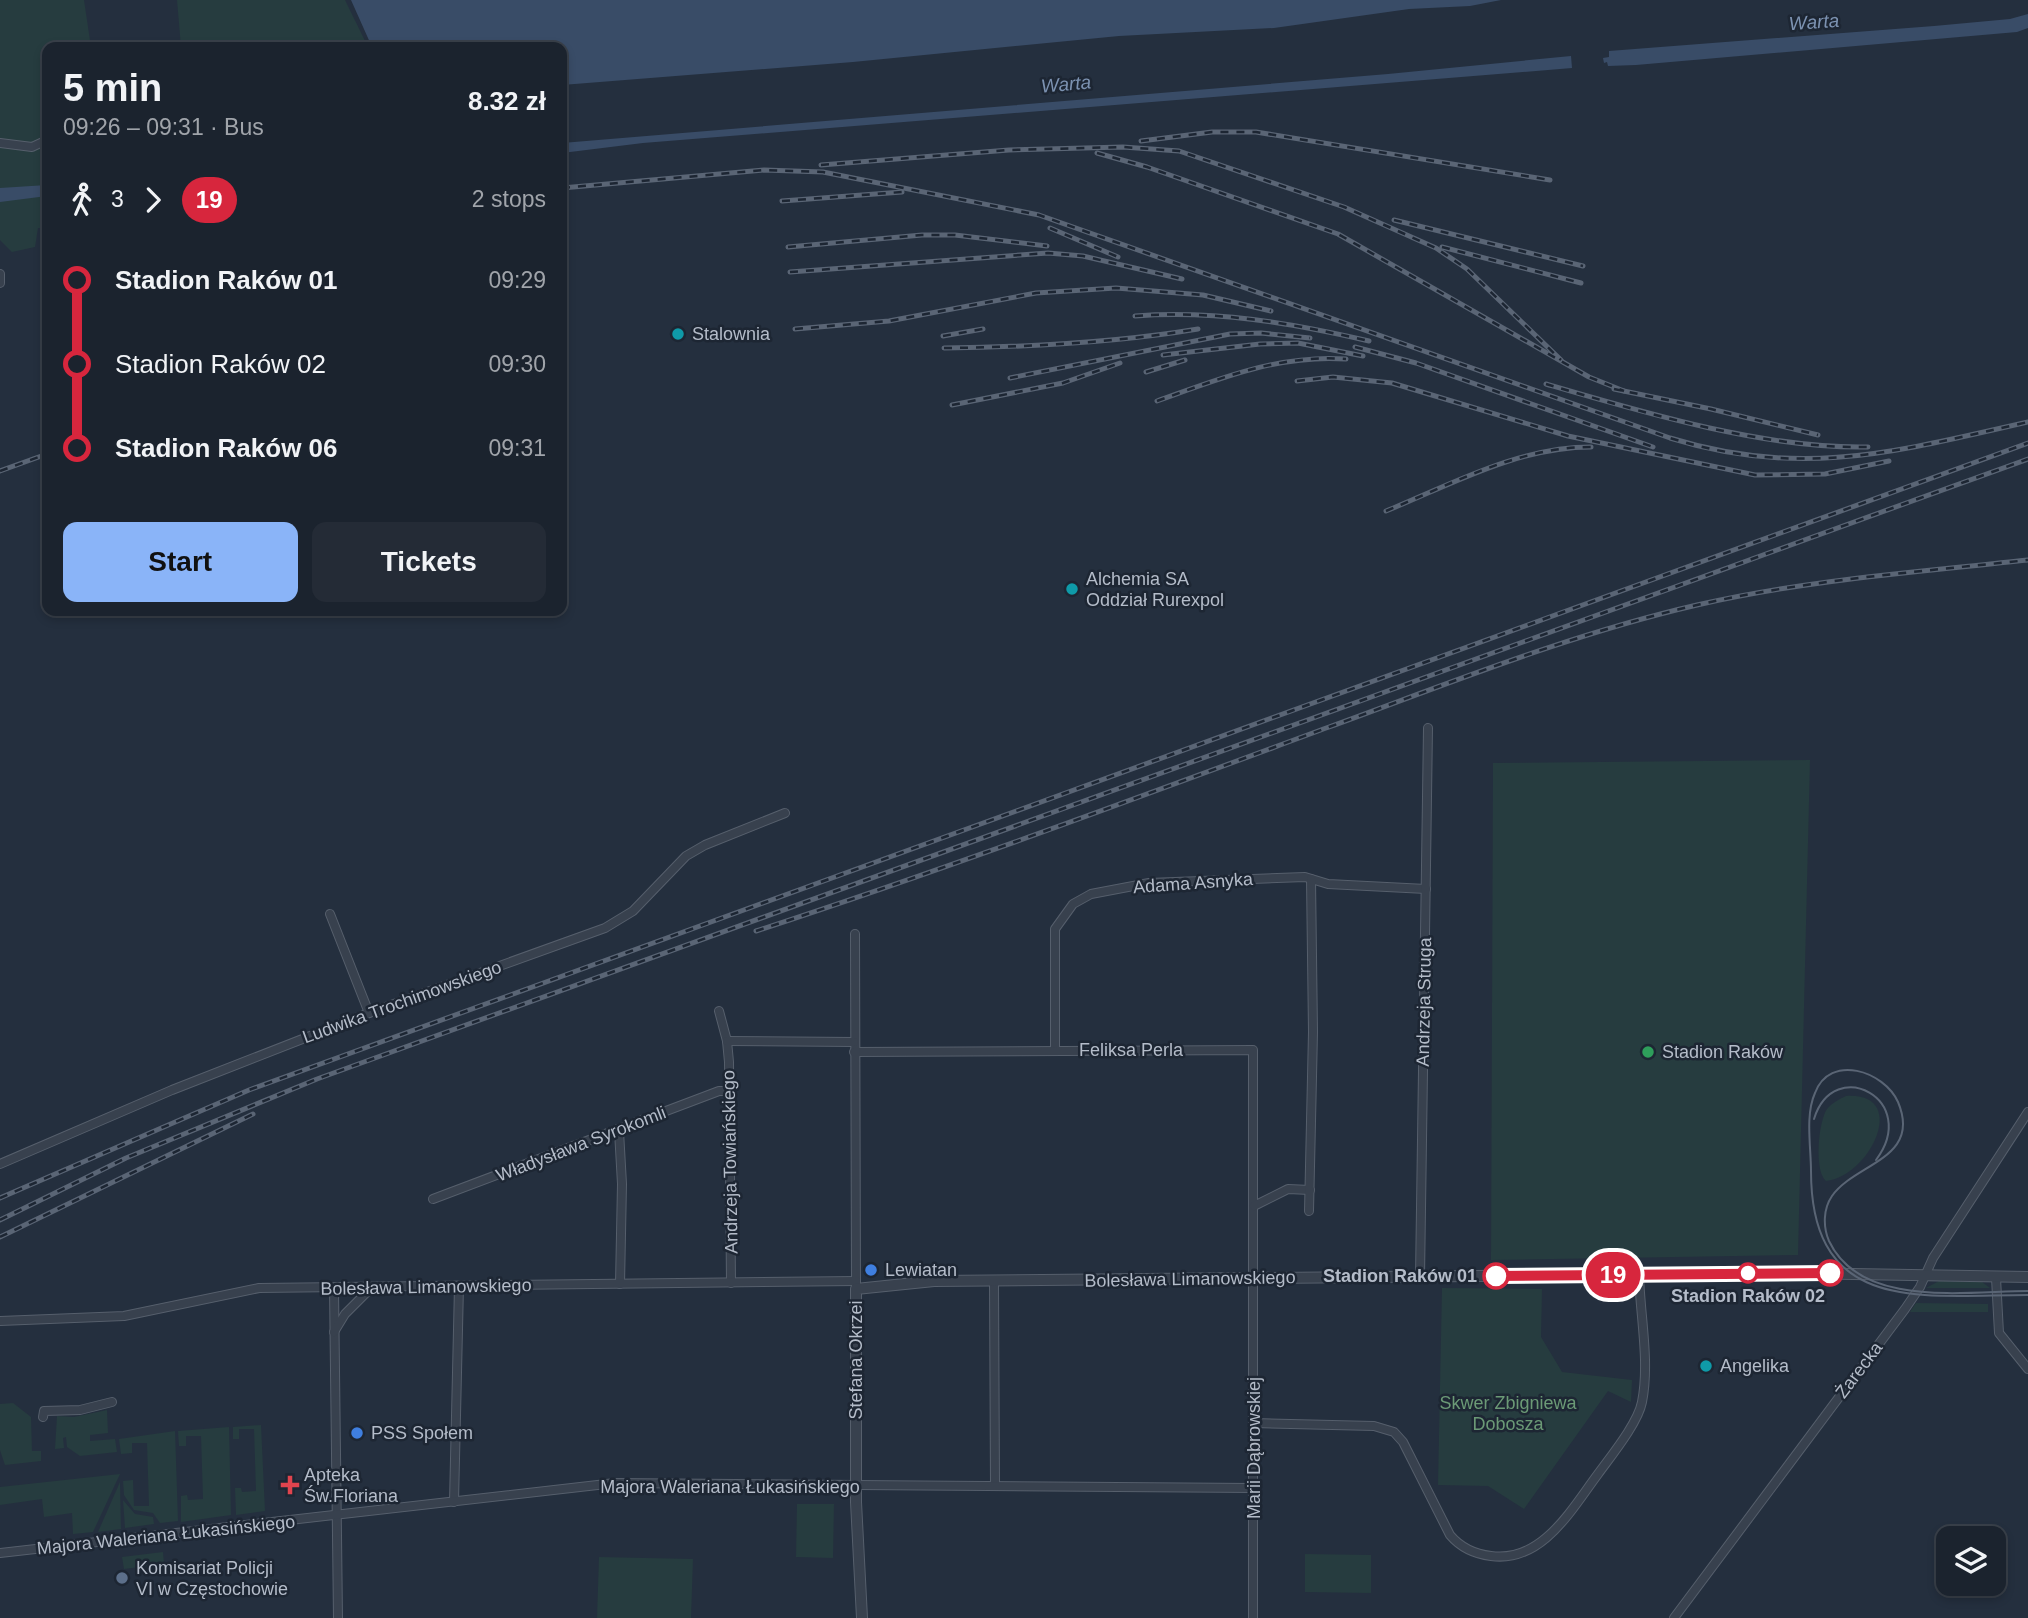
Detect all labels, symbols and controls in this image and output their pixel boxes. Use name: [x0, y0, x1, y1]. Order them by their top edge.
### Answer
water label: Warta: [1788, 10, 1840, 34]
text: 5 min: [63, 67, 162, 109]
water label: Warta: [1040, 71, 1092, 97]
text: 8.32 zł: [468, 86, 546, 116]
text: 09:26 – 09:31 · Bus: [63, 114, 264, 140]
icon: walk: [63, 181, 101, 219]
icon: forward: [134, 181, 172, 219]
text: 3: [111, 186, 124, 212]
text: 19: [196, 186, 223, 213]
text: 2 stops: [472, 186, 546, 212]
text: Stadion Raków 01: [115, 265, 338, 295]
text: 09:29: [488, 267, 546, 293]
place label: Stalownia: [692, 324, 771, 344]
marker: Stalownia: [670, 326, 686, 342]
text: Stadion Raków 02: [115, 349, 326, 379]
text: 09:30: [488, 351, 546, 377]
text: Stadion Raków 06: [115, 433, 338, 463]
text: 09:31: [488, 435, 546, 461]
button: Start: [63, 522, 298, 602]
button: Tickets: [312, 522, 546, 602]
place label: Alchemia SA Oddział Rurexpol: [1086, 569, 1224, 610]
marker: Alchemia SA Oddział Rurexpol: [1064, 581, 1080, 597]
street label: Adama Asnyka: [1132, 869, 1255, 897]
street label: Andrzeja Struga: [1413, 936, 1435, 1067]
street label: Ludwika Trochimowskiego: [300, 957, 504, 1047]
street label: Feliksa Perla: [1079, 1040, 1184, 1060]
place label: Stadion Raków: [1662, 1042, 1784, 1062]
marker: Stadion Raków: [1640, 1044, 1656, 1060]
street label: Andrzeja Towiańskiego: [718, 1070, 742, 1254]
street label: Władysława Syrokomli: [493, 1102, 669, 1186]
line badge: 19: [1582, 1252, 1644, 1298]
place label: Lewiatan: [885, 1260, 957, 1280]
unlabelled marker: [1817, 1260, 1843, 1286]
text: 19: [1600, 1261, 1626, 1288]
marker: Lewiatan: [863, 1262, 879, 1278]
marker: Stadion Raków 01: [1483, 1263, 1509, 1289]
marker: Stadion Raków 02: [1738, 1263, 1758, 1283]
place label: Stadion Raków 01: [1323, 1266, 1477, 1286]
street label: Bolesława Limanowskiego: [1084, 1267, 1296, 1291]
street label: Bolesława Limanowskiego: [320, 1275, 532, 1299]
place label: Stadion Raków 02: [1671, 1286, 1825, 1306]
street label: Stefana Okrzei: [846, 1300, 866, 1420]
street label: Żarecka: [1831, 1337, 1887, 1402]
place label: Angelika: [1720, 1356, 1790, 1376]
marker: Angelika: [1698, 1358, 1714, 1374]
street label: Marii Dąbrowskiej: [1244, 1377, 1264, 1519]
park label: Skwer Zbigniewa Dobosza: [1439, 1393, 1578, 1434]
place label: PSS Społem: [371, 1423, 473, 1443]
marker: PSS Społem: [349, 1425, 365, 1441]
place label: Apteka Św.Floriana: [304, 1465, 399, 1506]
marker: Apteka Św.Floriana: [282, 1477, 298, 1493]
street label: Majora Waleriana Łukasińskiego: [600, 1477, 860, 1497]
street label: Majora Waleriana Łukasińskiego: [36, 1511, 296, 1559]
map controls: [1936, 1526, 2006, 1596]
button: layers: [1936, 1526, 2006, 1596]
place label: Komisariat Policji VI w Częstochowie: [136, 1558, 288, 1599]
marker: Komisariat Policji VI w Częstochowie: [114, 1570, 130, 1586]

